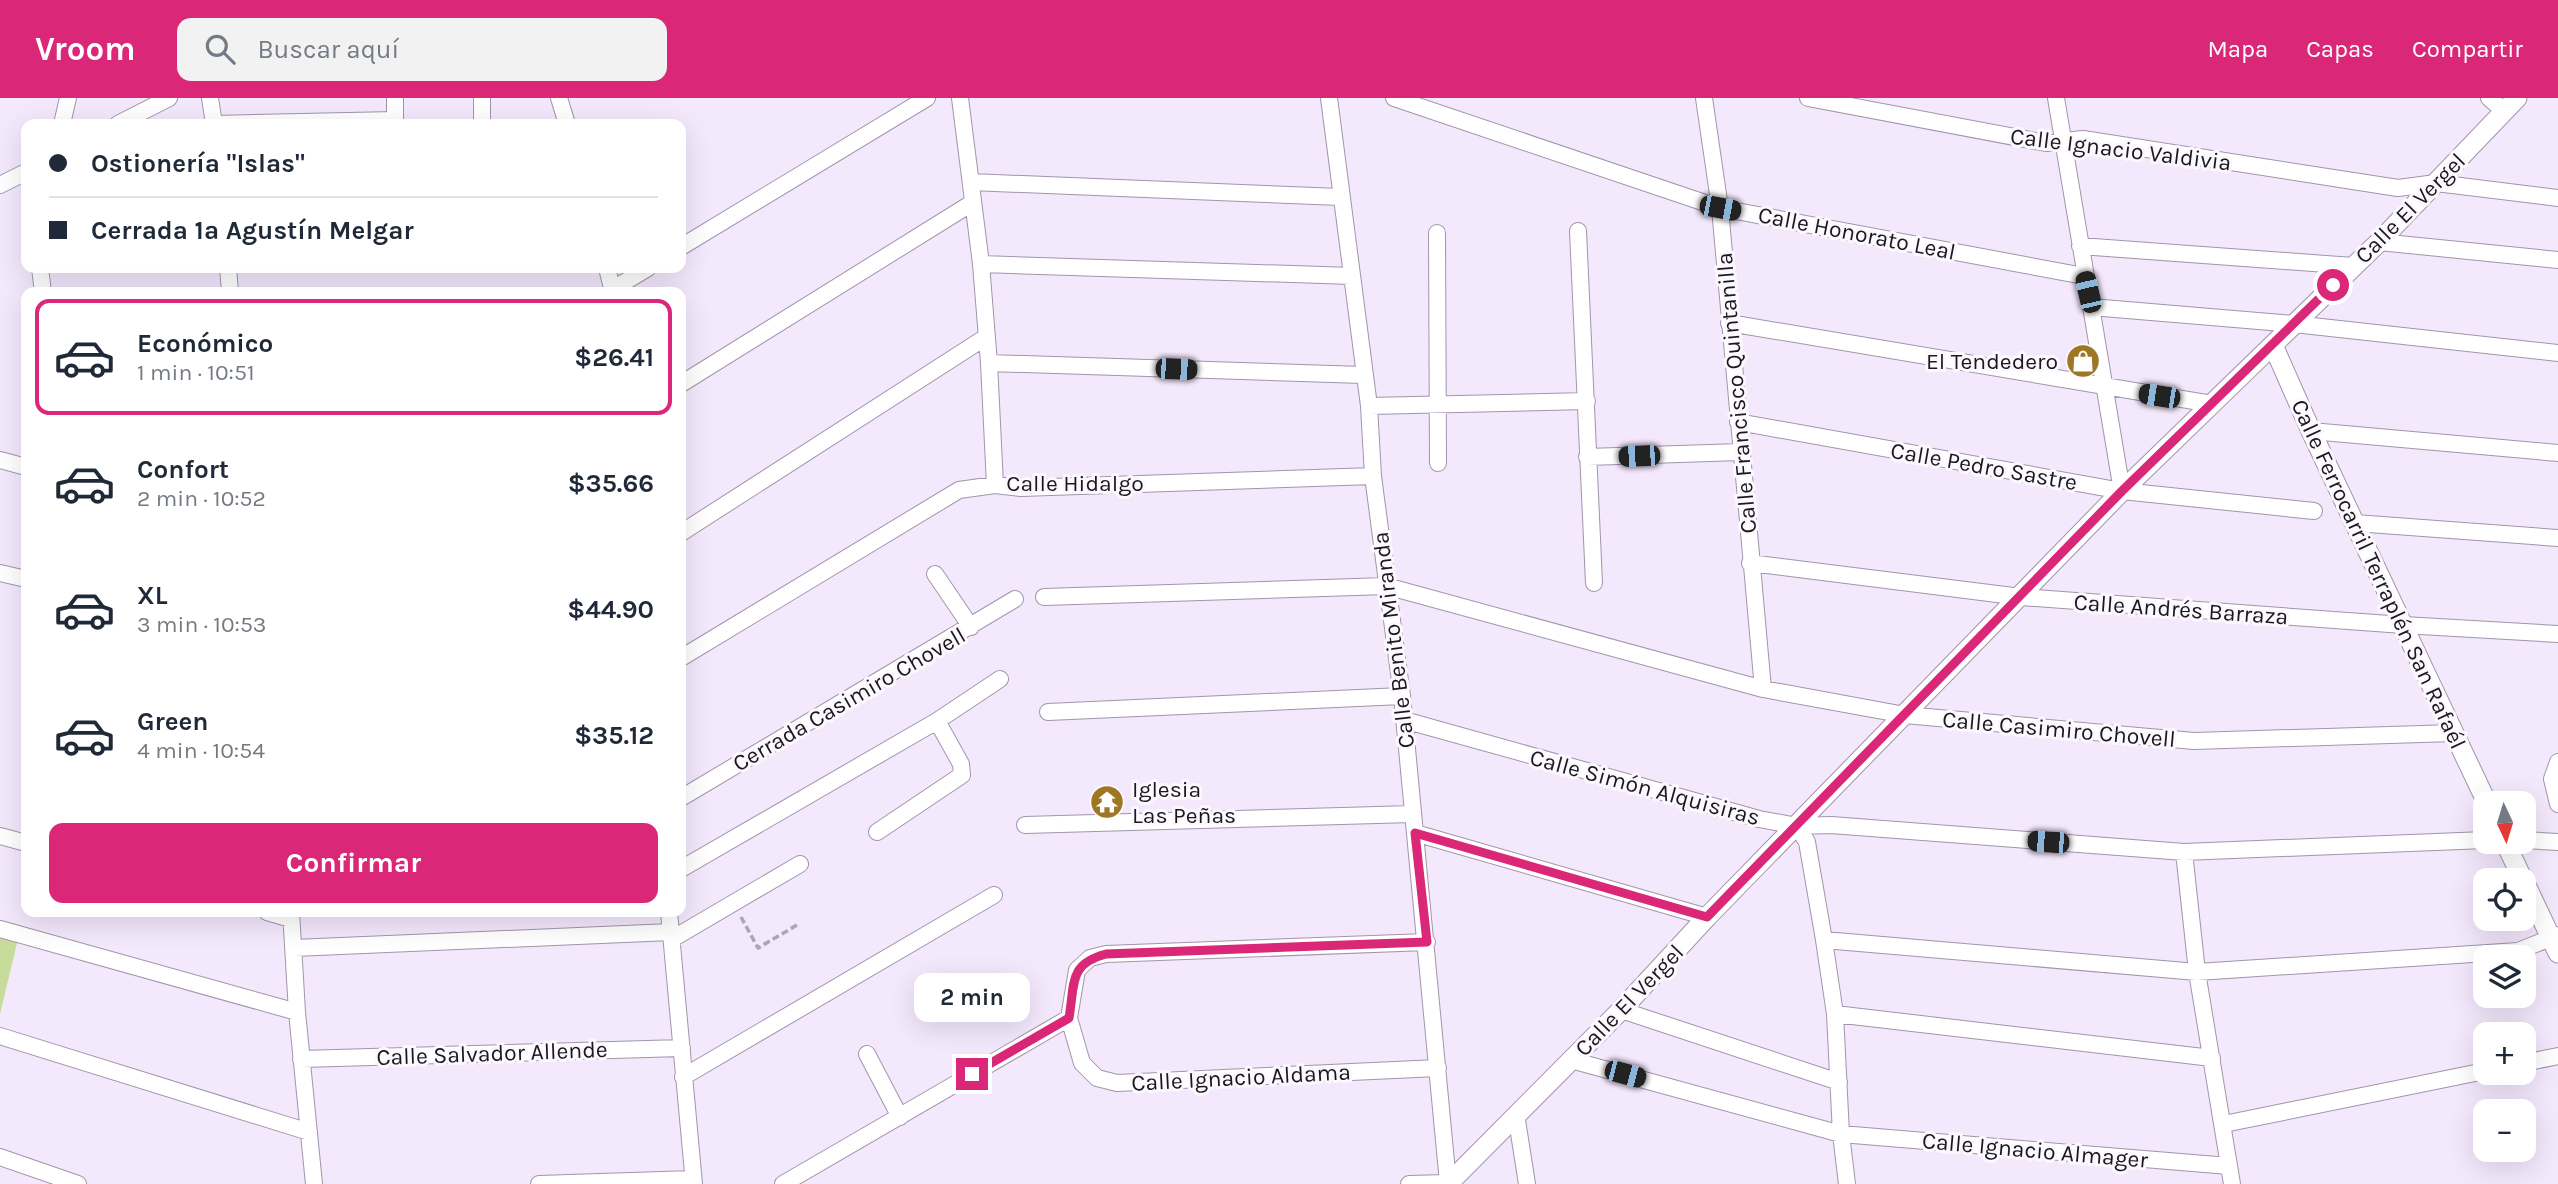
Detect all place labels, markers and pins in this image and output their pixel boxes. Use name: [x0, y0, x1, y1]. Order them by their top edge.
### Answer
shop icon: El Tendedero: [2064, 342, 2102, 380]
place label: El Tendedero: [1926, 348, 2058, 375]
place label: Iglesia Las Peñas: [1132, 776, 1236, 829]
temple icon: Iglesia Las Peñas: [1088, 783, 1126, 821]

